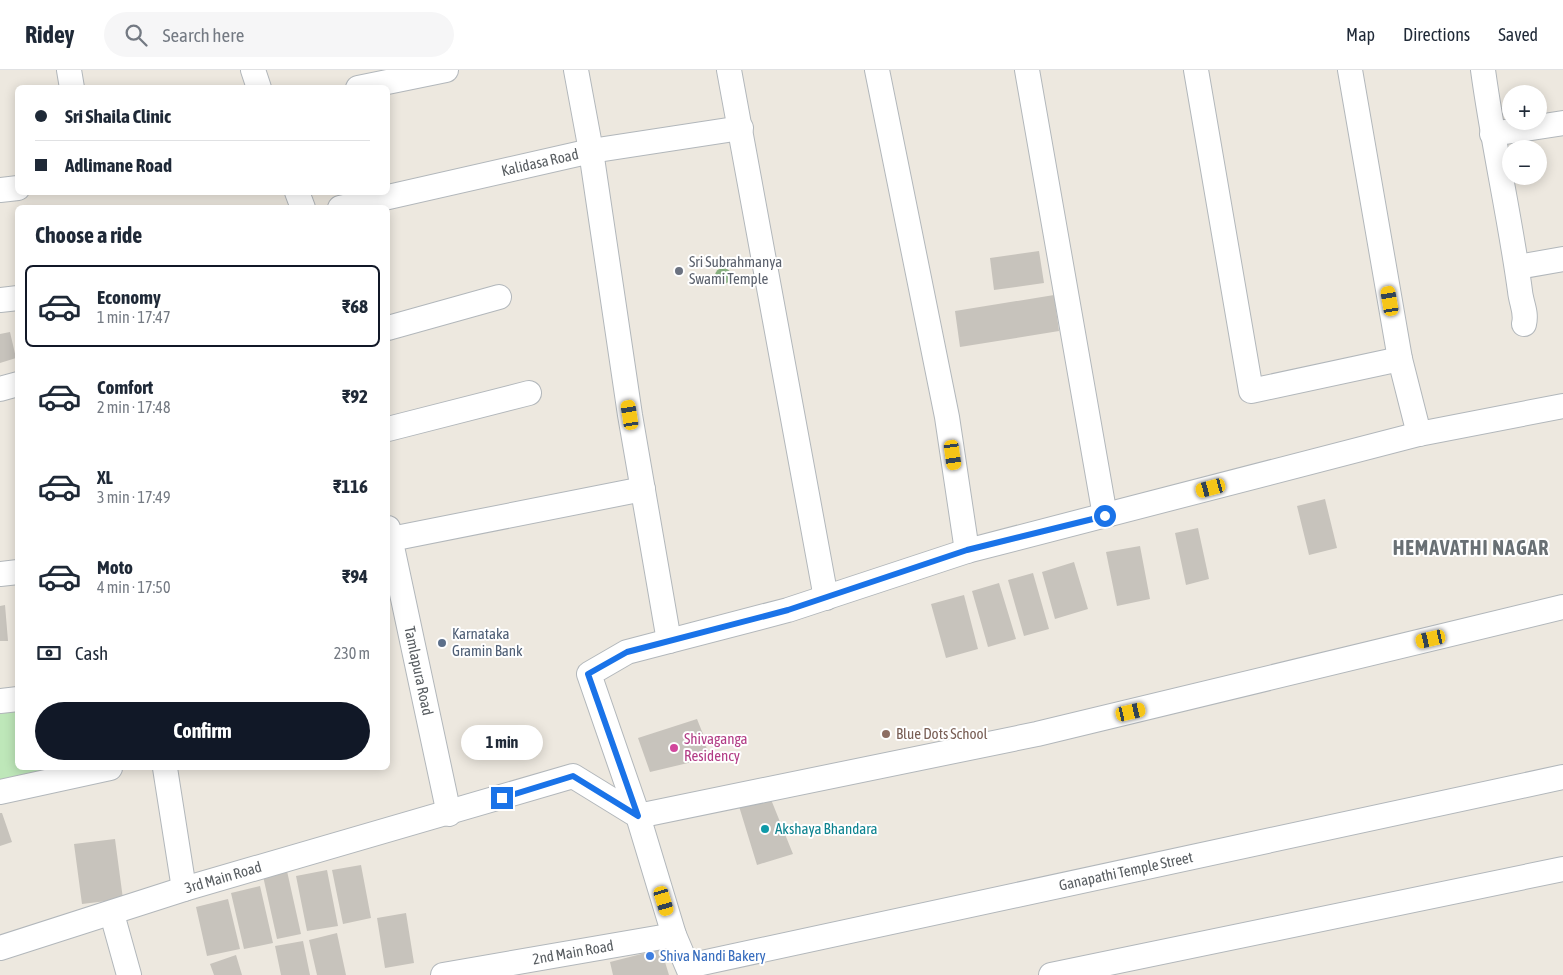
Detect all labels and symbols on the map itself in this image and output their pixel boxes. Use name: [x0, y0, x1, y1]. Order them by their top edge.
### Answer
street label: Kalidasa Road: [500, 145, 580, 179]
place label: Sri Subrahmanya Swami Temple: [689, 253, 782, 287]
marker: Sri Subrahmanya Swami Temple: [673, 265, 685, 277]
car: [1380, 285, 1399, 317]
car: [620, 399, 639, 431]
car: [943, 439, 962, 471]
car: [1194, 477, 1227, 499]
route start: [1094, 505, 1116, 527]
district label: HEMAVATHI NAGAR: [1393, 536, 1549, 559]
street label: Tamlapura Road: [401, 625, 437, 717]
place label: Karnataka Gramin Bank: [452, 625, 523, 659]
car: [1414, 628, 1447, 650]
marker: Karnataka Gramin Bank: [436, 637, 448, 649]
car: [1114, 701, 1147, 723]
place label: Blue Dots School: [896, 725, 988, 742]
callout: 1 min: [461, 726, 543, 760]
marker: Blue Dots School: [880, 728, 892, 740]
place label: Shivaganga Residency: [684, 730, 748, 764]
marker: Shivaganga Residency: [668, 742, 680, 754]
route end: [491, 787, 513, 809]
place label: Akshaya Bhandara: [775, 820, 877, 837]
marker: Akshaya Bhandara: [759, 823, 771, 835]
street label: Ganapathi Temple Street: [1057, 848, 1194, 894]
street label: 3rd Main Road: [183, 858, 263, 896]
car: [652, 884, 675, 918]
street label: 2nd Main Road: [531, 937, 615, 967]
place label: Shiva Nandi Bakery: [660, 947, 766, 964]
marker: Shiva Nandi Bakery: [644, 950, 656, 962]

